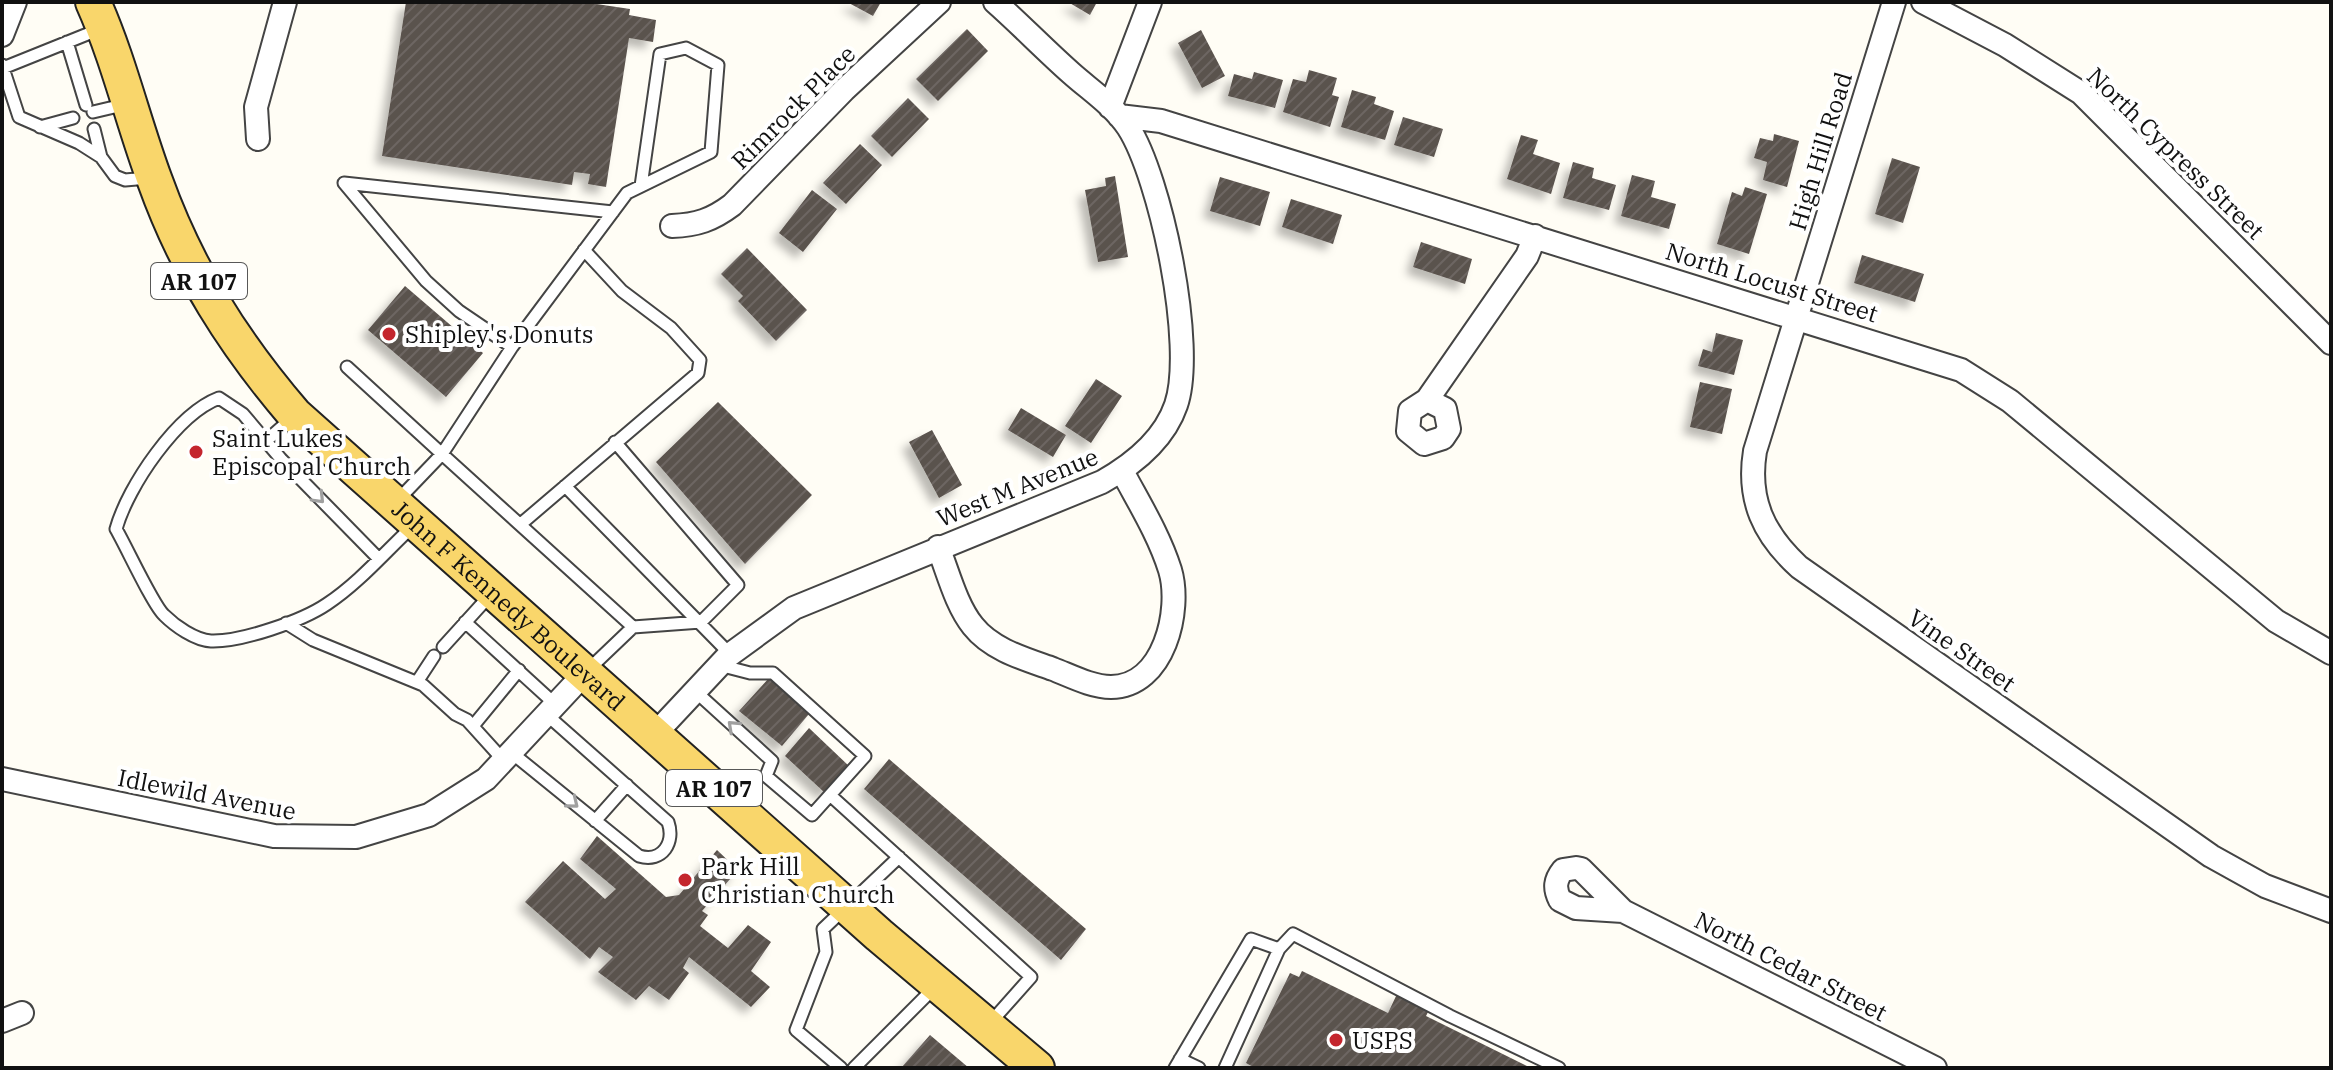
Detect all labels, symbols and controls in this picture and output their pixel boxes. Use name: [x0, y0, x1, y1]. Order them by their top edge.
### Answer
street label: Rimrock Place: [724, 38, 862, 176]
street label: North Cypress Street: [2080, 60, 2272, 246]
street label: High Hill Road: [1781, 68, 1859, 234]
street label: North Locust Street: [1662, 235, 1882, 329]
road number: AR 107: [151, 263, 247, 299]
place label: Shipley's Donuts: [405, 318, 594, 350]
marker: Shipley's Donuts: [380, 325, 398, 343]
place label: Saint Lukes Episcopal Church: [212, 422, 411, 482]
street label: West M Avenue: [932, 440, 1102, 534]
marker: Saint Lukes Episcopal Church: [187, 443, 205, 461]
one-way arrow: [309, 489, 324, 503]
street label: John F Kennedy Boulevard: [385, 493, 632, 718]
street label: Vine Street: [1902, 601, 2022, 699]
one-way arrow: [728, 722, 743, 736]
street label: Idlewild Avenue: [115, 761, 299, 827]
road number: AR 107: [666, 770, 762, 806]
one-way arrow: [563, 793, 578, 808]
place label: Park Hill Christian Church: [701, 850, 895, 910]
marker: Park Hill Christian Church: [676, 871, 694, 889]
street label: North Cedar Street: [1689, 904, 1893, 1028]
place label: USPS: [1352, 1024, 1413, 1056]
marker: USPS: [1327, 1031, 1345, 1049]

